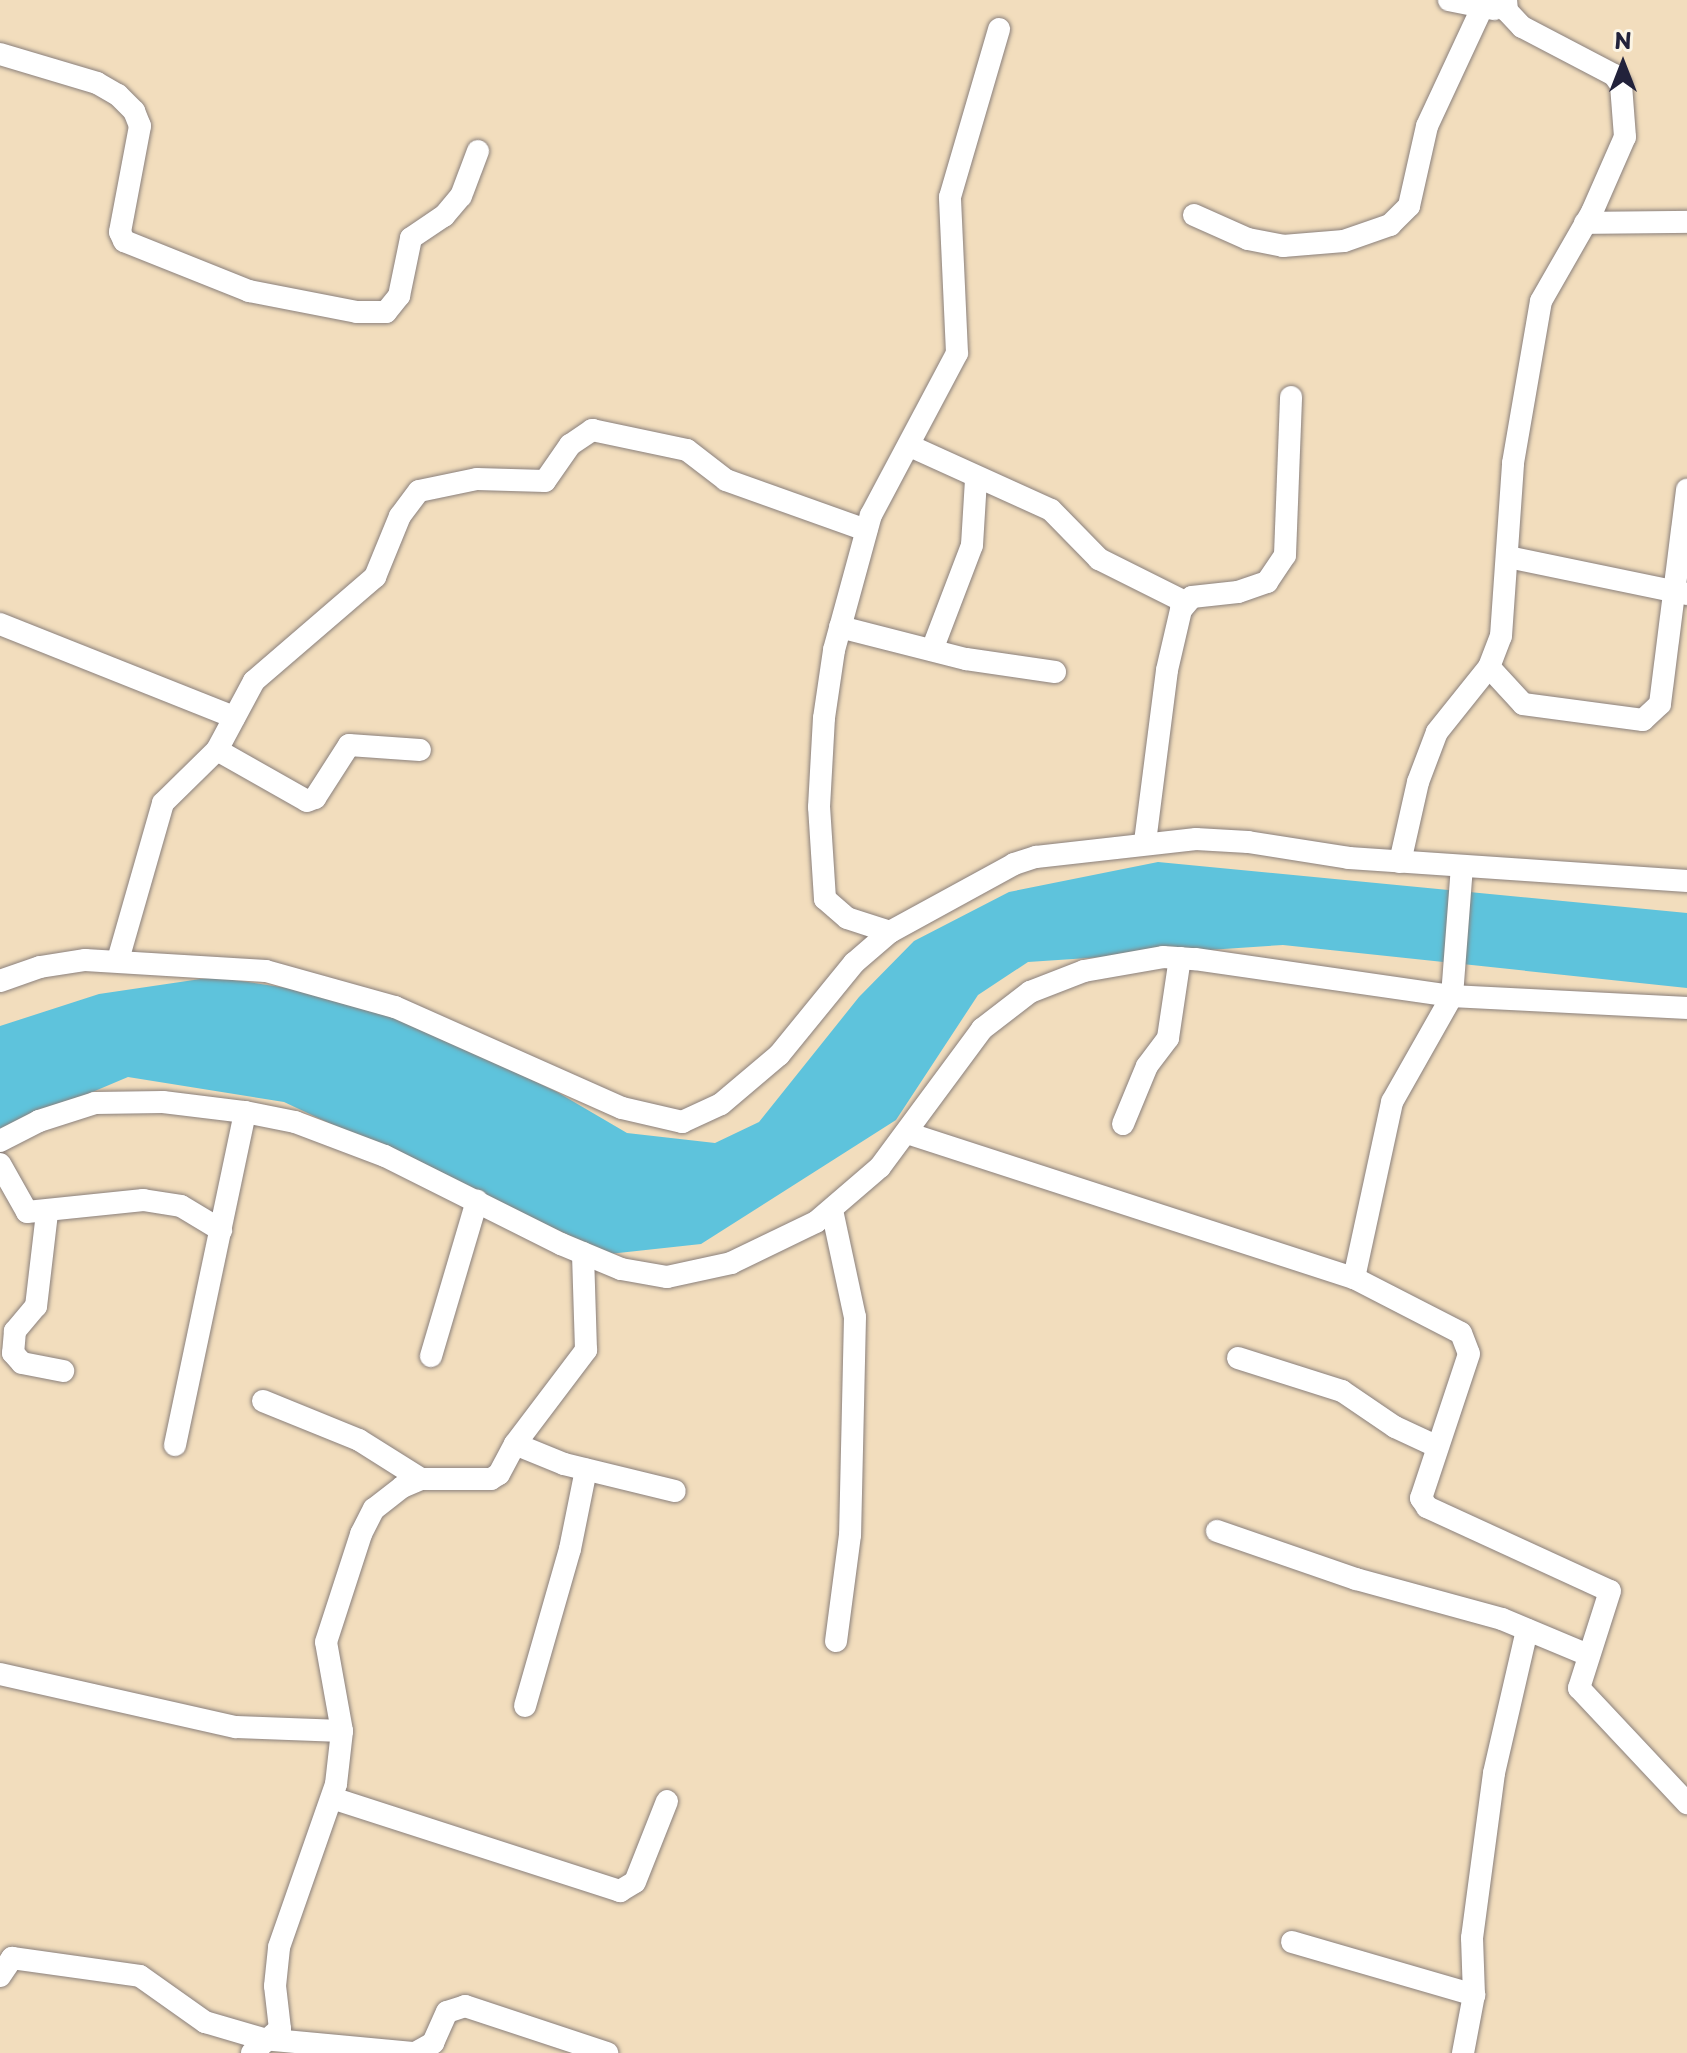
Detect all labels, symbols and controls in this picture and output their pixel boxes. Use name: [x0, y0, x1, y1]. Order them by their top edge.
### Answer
text: N: [1614, 23, 1632, 56]
north arrow: [1583, 24, 1663, 104]

